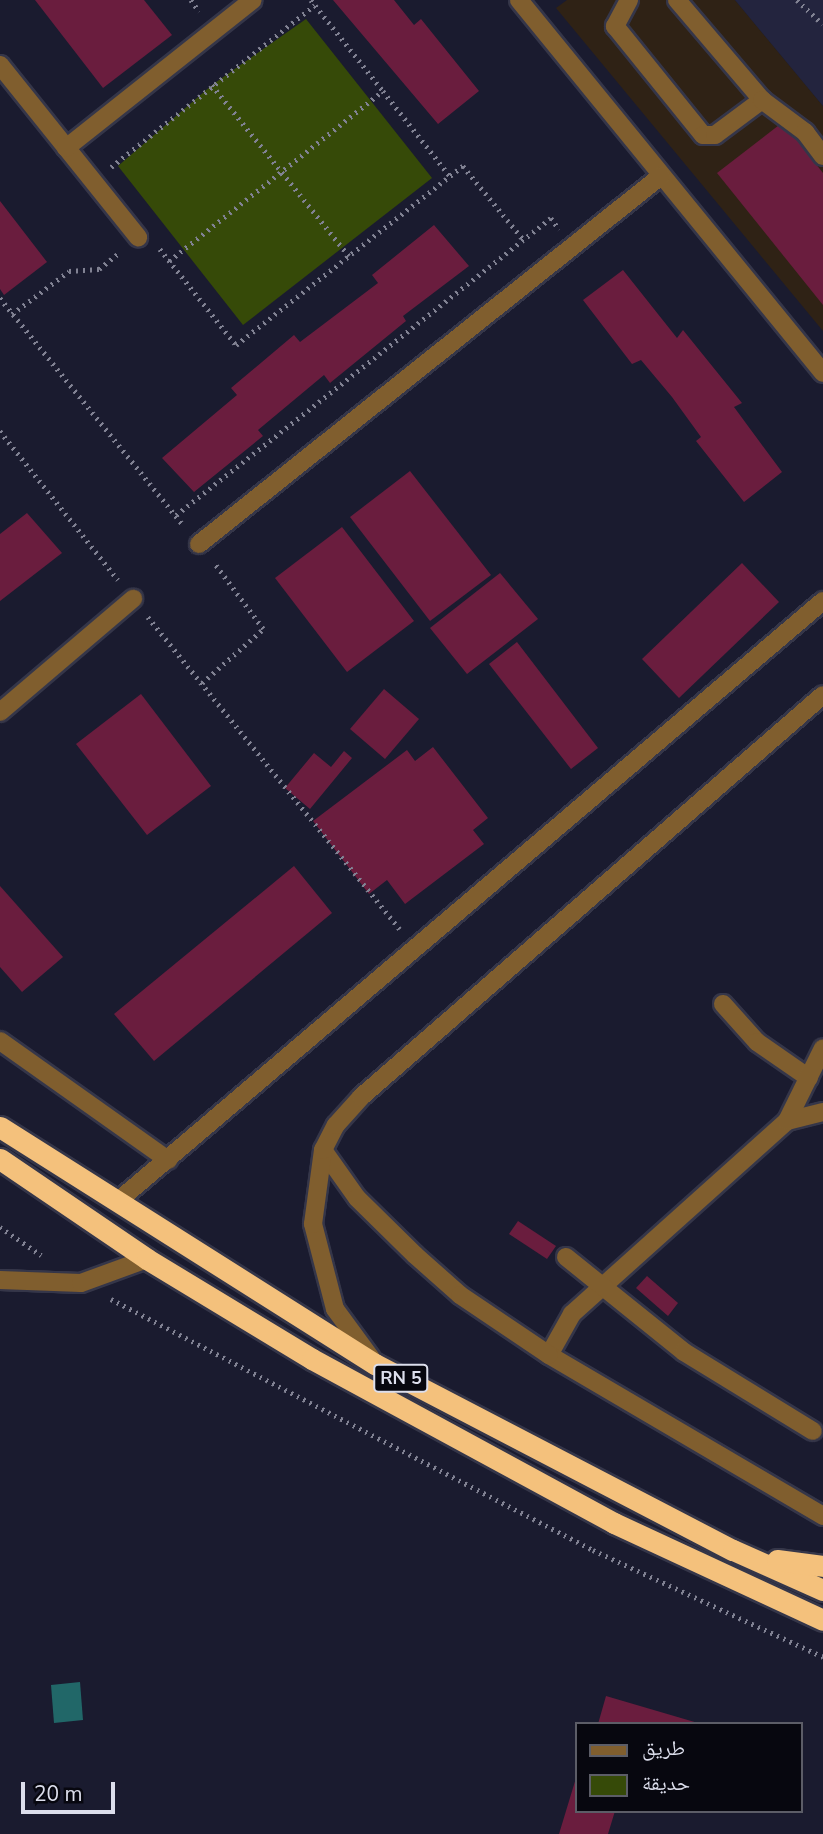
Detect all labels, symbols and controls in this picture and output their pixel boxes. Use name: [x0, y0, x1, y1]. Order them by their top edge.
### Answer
road number: RN 5: [373, 1364, 429, 1392]
legend: [574, 1722, 802, 1813]
text: طريق: [642, 1734, 685, 1762]
scale bar: [24, 1768, 119, 1812]
text: حديقة: [642, 1769, 690, 1797]
text: 20 m: [34, 1780, 83, 1808]

